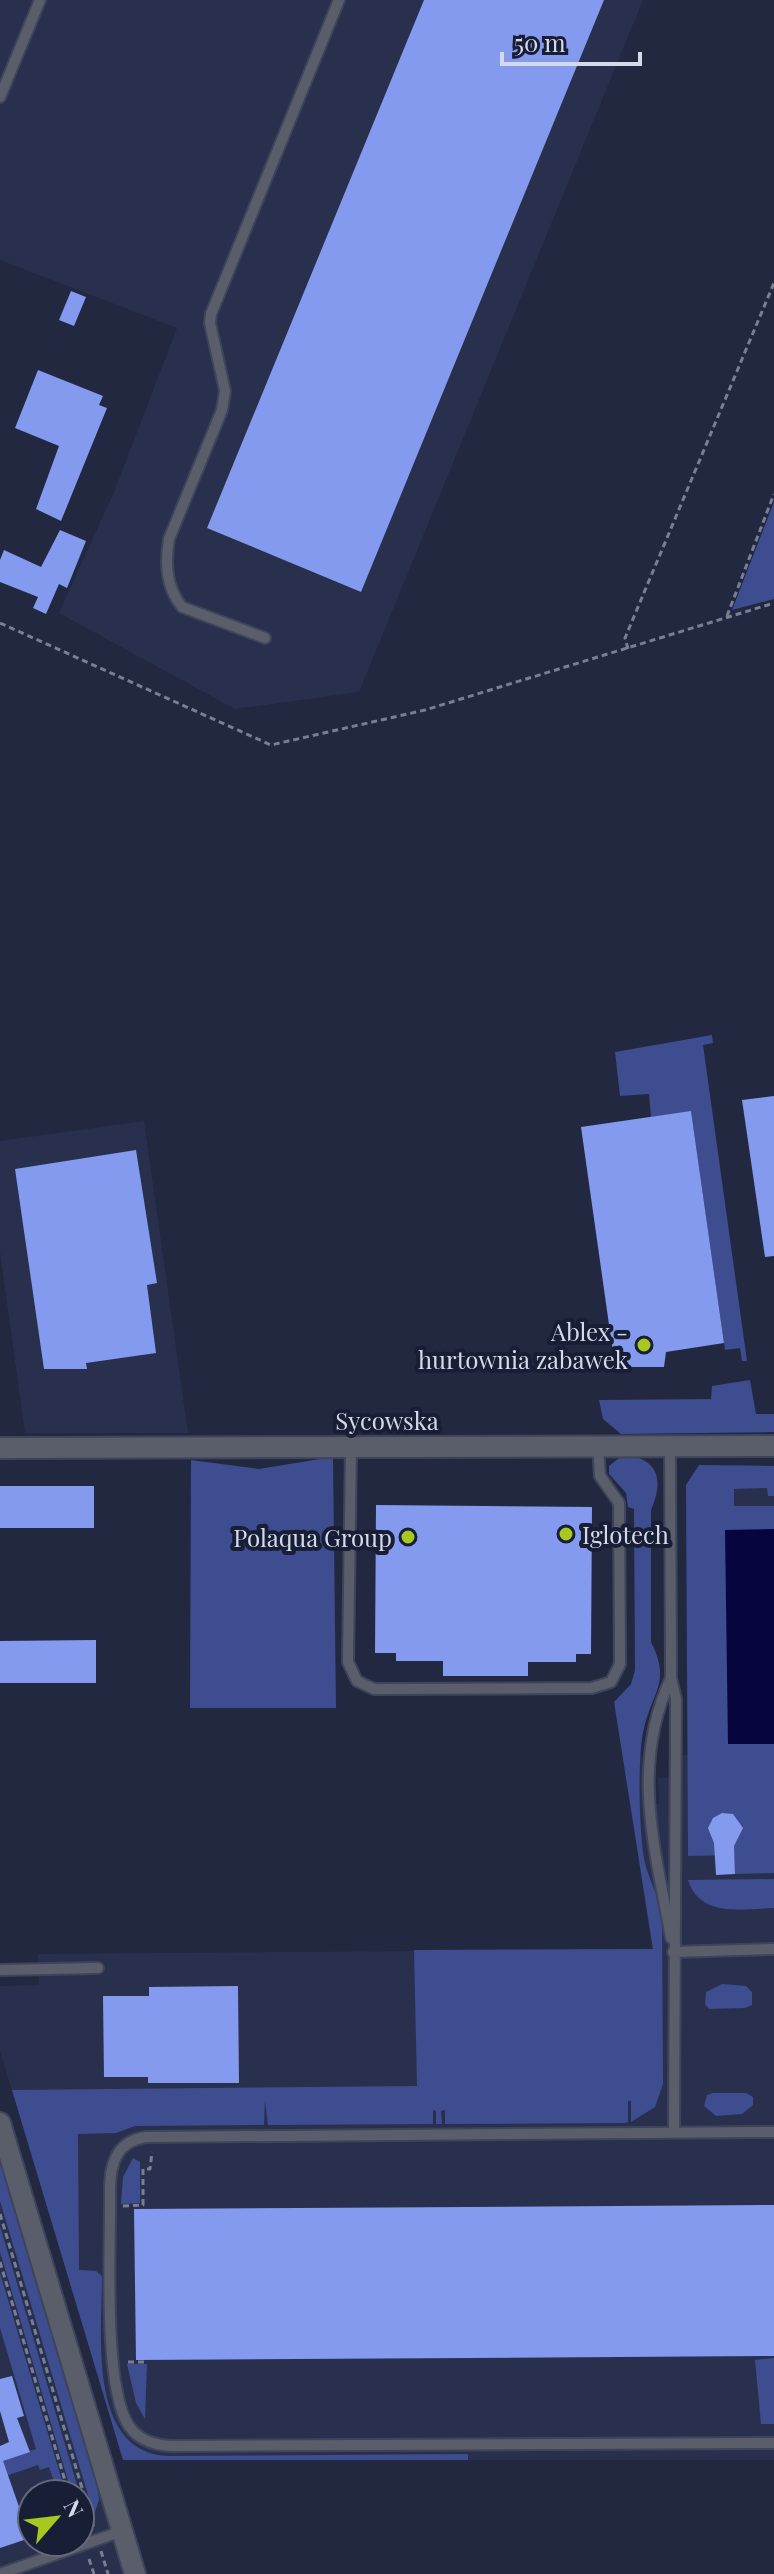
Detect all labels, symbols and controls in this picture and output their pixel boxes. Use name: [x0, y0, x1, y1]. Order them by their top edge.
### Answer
scale bar: [502, 16, 640, 66]
text: 50 m: [514, 26, 566, 58]
place label: Ablex - hurtownia zabawek: [418, 1315, 629, 1375]
marker: Ablex - hurtownia zabawek: [635, 1336, 653, 1354]
street label: Sycowska: [335, 1404, 439, 1436]
place label: Iglotech: [582, 1518, 669, 1550]
place label: Polaqua Group: [233, 1521, 392, 1553]
marker: Iglotech: [557, 1525, 575, 1543]
marker: Polaqua Group: [399, 1528, 417, 1546]
north arrow: [16, 2478, 96, 2558]
text: N: [58, 2494, 92, 2522]

